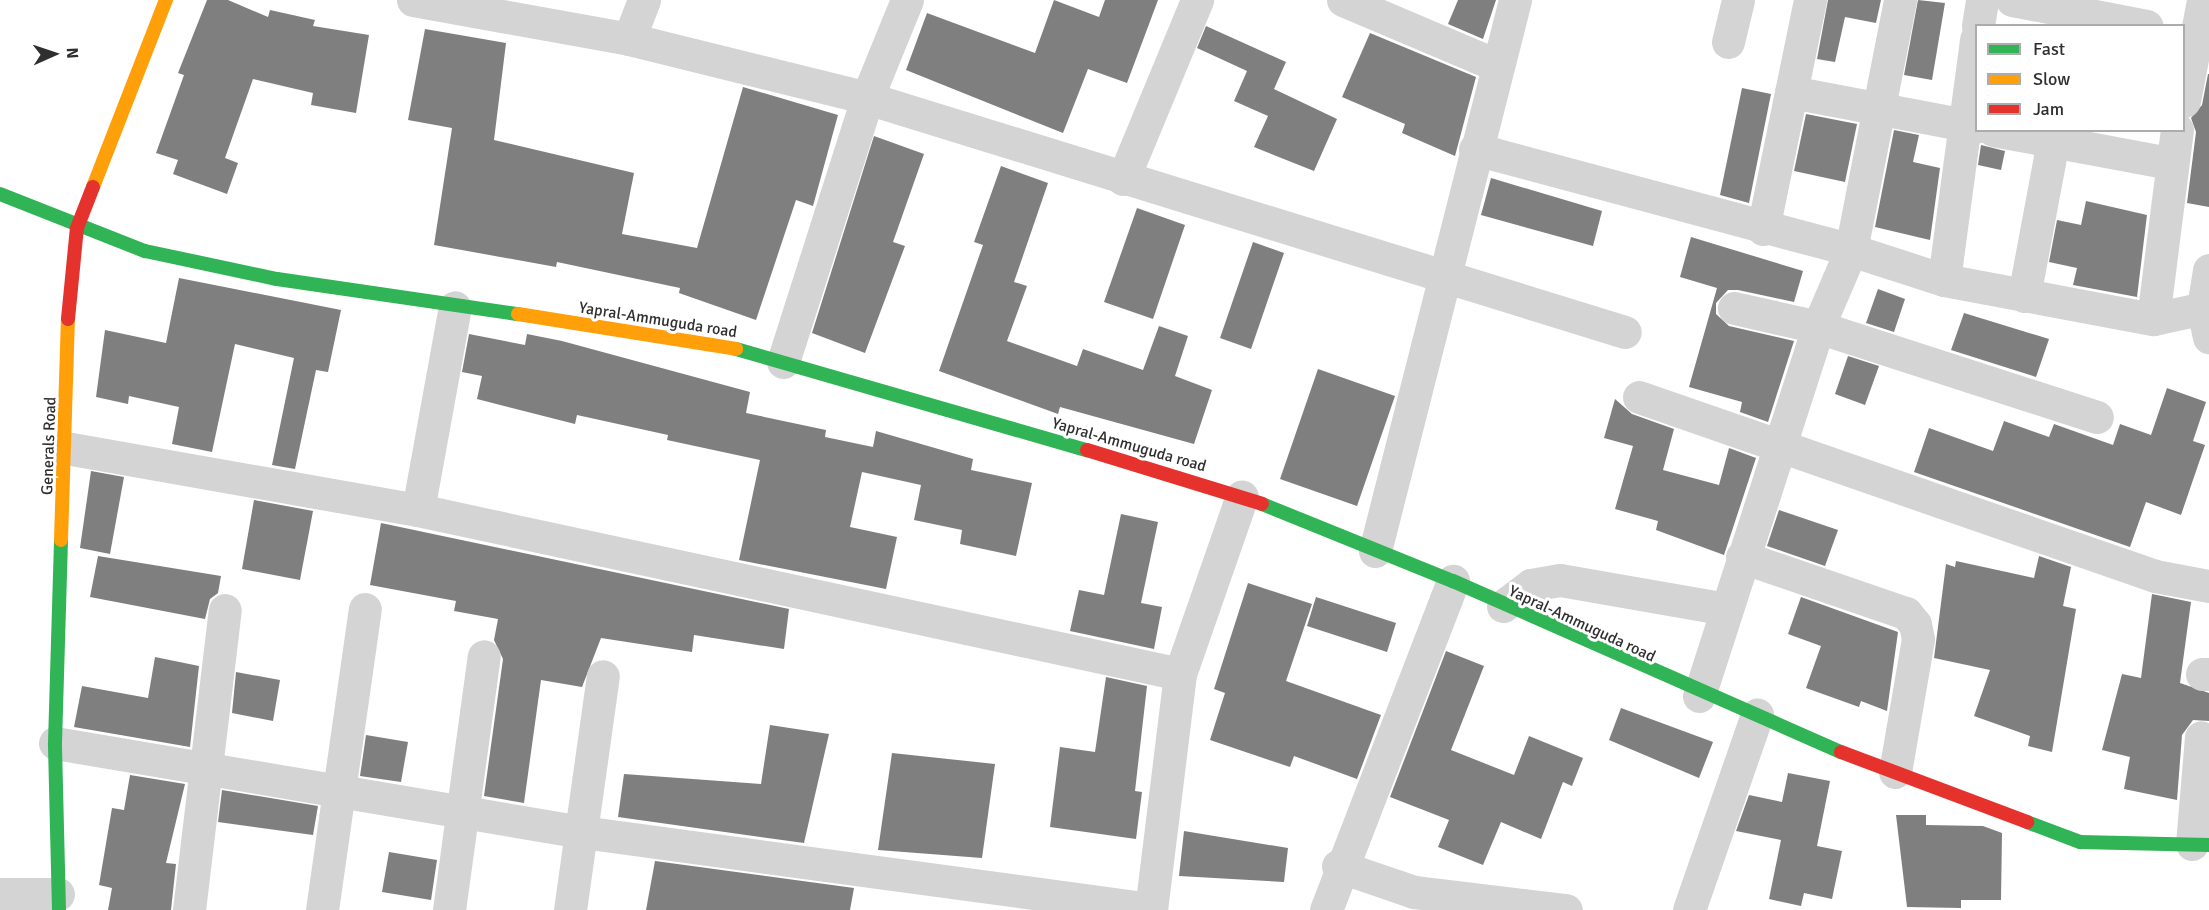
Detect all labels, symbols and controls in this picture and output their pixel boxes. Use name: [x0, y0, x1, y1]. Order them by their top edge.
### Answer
north arrow: [24, 24, 84, 84]
legend: [1975, 24, 2185, 132]
text: Fast: [2033, 38, 2065, 60]
text: N: [62, 47, 82, 59]
text: Slow: [2033, 68, 2070, 90]
text: Jam: [2033, 98, 2064, 120]
street label: Yapral-Ammuguda road: [578, 298, 738, 342]
street label: Generals Road: [38, 397, 60, 495]
street label: Yapral-Ammuguda road: [1050, 414, 1208, 476]
street label: Yapral-Ammuguda road: [1506, 582, 1658, 666]

